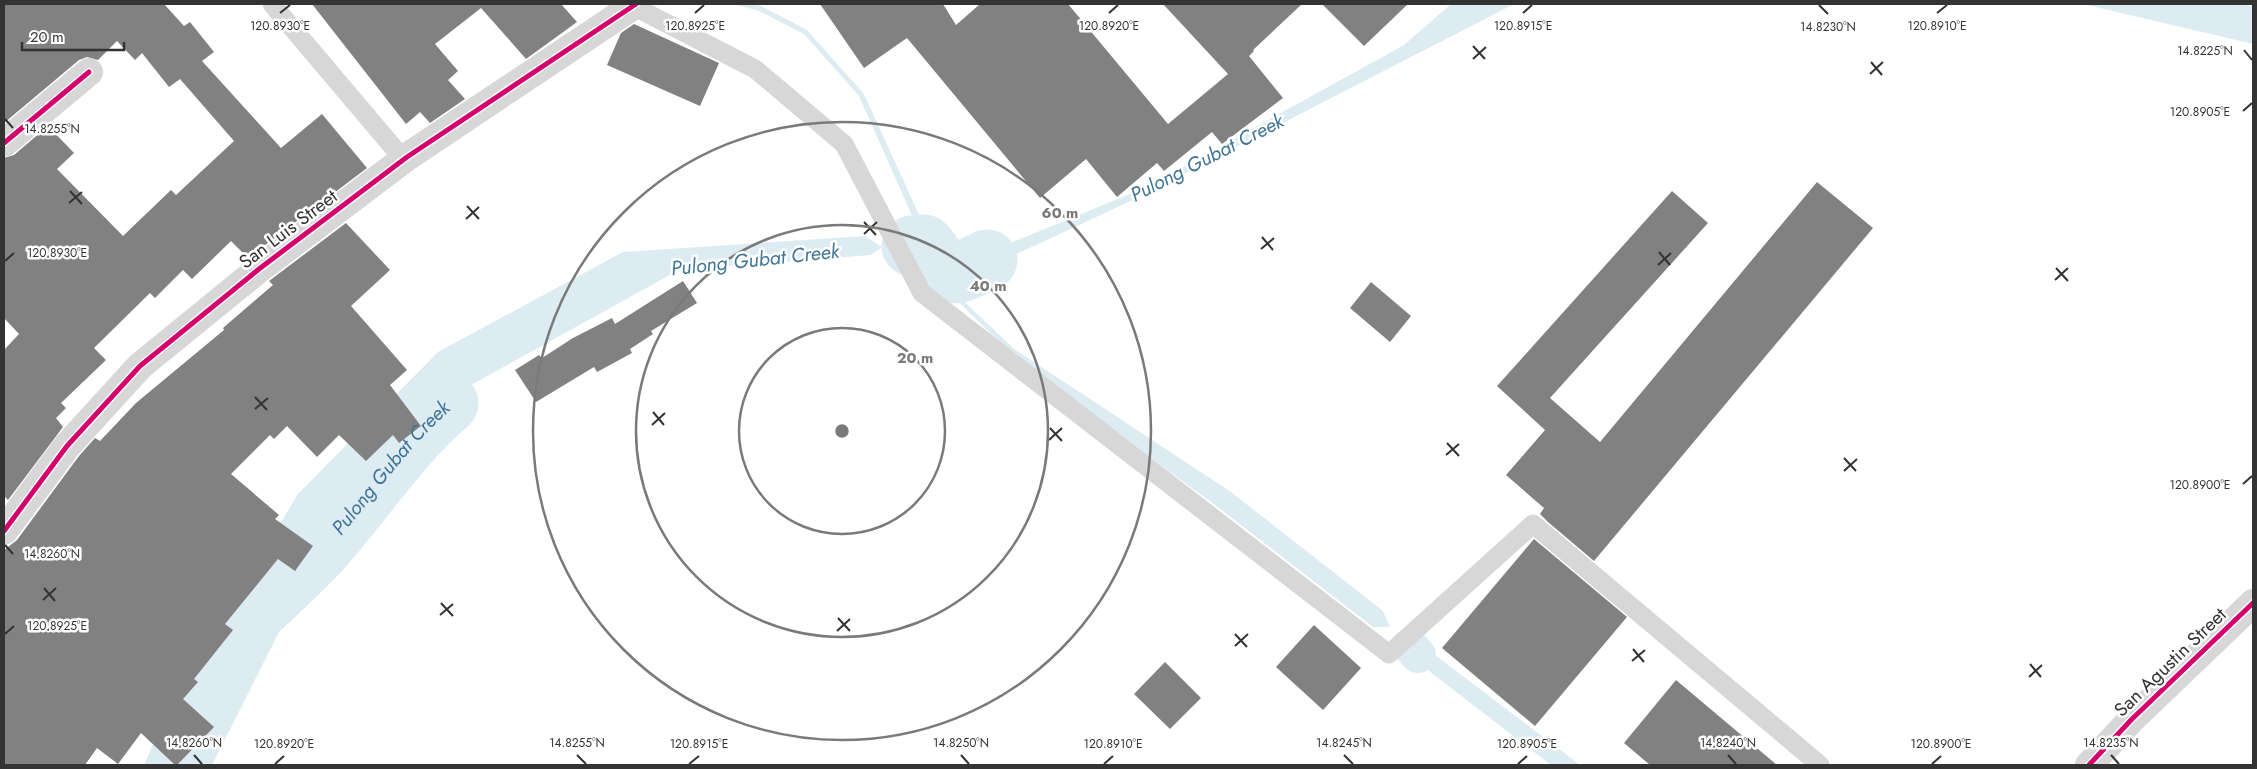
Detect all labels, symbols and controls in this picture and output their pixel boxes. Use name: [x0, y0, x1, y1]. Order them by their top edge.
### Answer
text: 120.8930°E: [250, 17, 310, 35]
text: 120.8925°E: [665, 17, 725, 35]
text: 120.8920°E: [1079, 17, 1139, 35]
text: 120.8915°E: [1494, 17, 1552, 35]
text: 120.8910°E: [1907, 17, 1967, 35]
text: 14.8230°N: [1800, 18, 1856, 36]
scale bar: [22, 20, 125, 52]
text: 20 m: [30, 26, 64, 48]
text: 14.8225°N: [2177, 42, 2233, 60]
text: 120.8905°E: [2170, 103, 2230, 121]
water label: Pulong Gubat Creek: [1125, 106, 1290, 209]
text: 14.8255°N: [24, 120, 80, 138]
street label: San Luis Street: [233, 183, 343, 275]
text: 60 m: [1042, 202, 1078, 224]
water label: Pulong Gubat Creek: [669, 237, 842, 283]
text: 120.8930°E: [27, 244, 87, 262]
text: 40 m: [969, 275, 1007, 297]
text: 20 m: [897, 347, 933, 369]
water label: Pulong Gubat Creek: [324, 393, 457, 541]
centre of rings: [833, 422, 851, 440]
text: 120.8900°E: [2170, 476, 2230, 494]
text: 14.8260°N: [24, 545, 80, 563]
street label: San Agustin Street: [2108, 601, 2232, 723]
text: 120.8925°E: [27, 617, 87, 635]
text: 14.8260°N: [166, 734, 222, 752]
text: 14.8255°N: [549, 734, 605, 752]
text: 14.8250°N: [933, 734, 989, 752]
text: 14.8245°N: [1316, 734, 1372, 752]
text: 14.8240°N: [1700, 734, 1756, 752]
text: 14.8235°N: [2083, 734, 2139, 752]
text: 120.8920°E: [254, 735, 314, 753]
text: 120.8915°E: [670, 735, 728, 753]
text: 120.8910°E: [1083, 735, 1143, 753]
text: 120.8905°E: [1497, 735, 1557, 753]
text: 120.8900°E: [1911, 735, 1971, 753]

